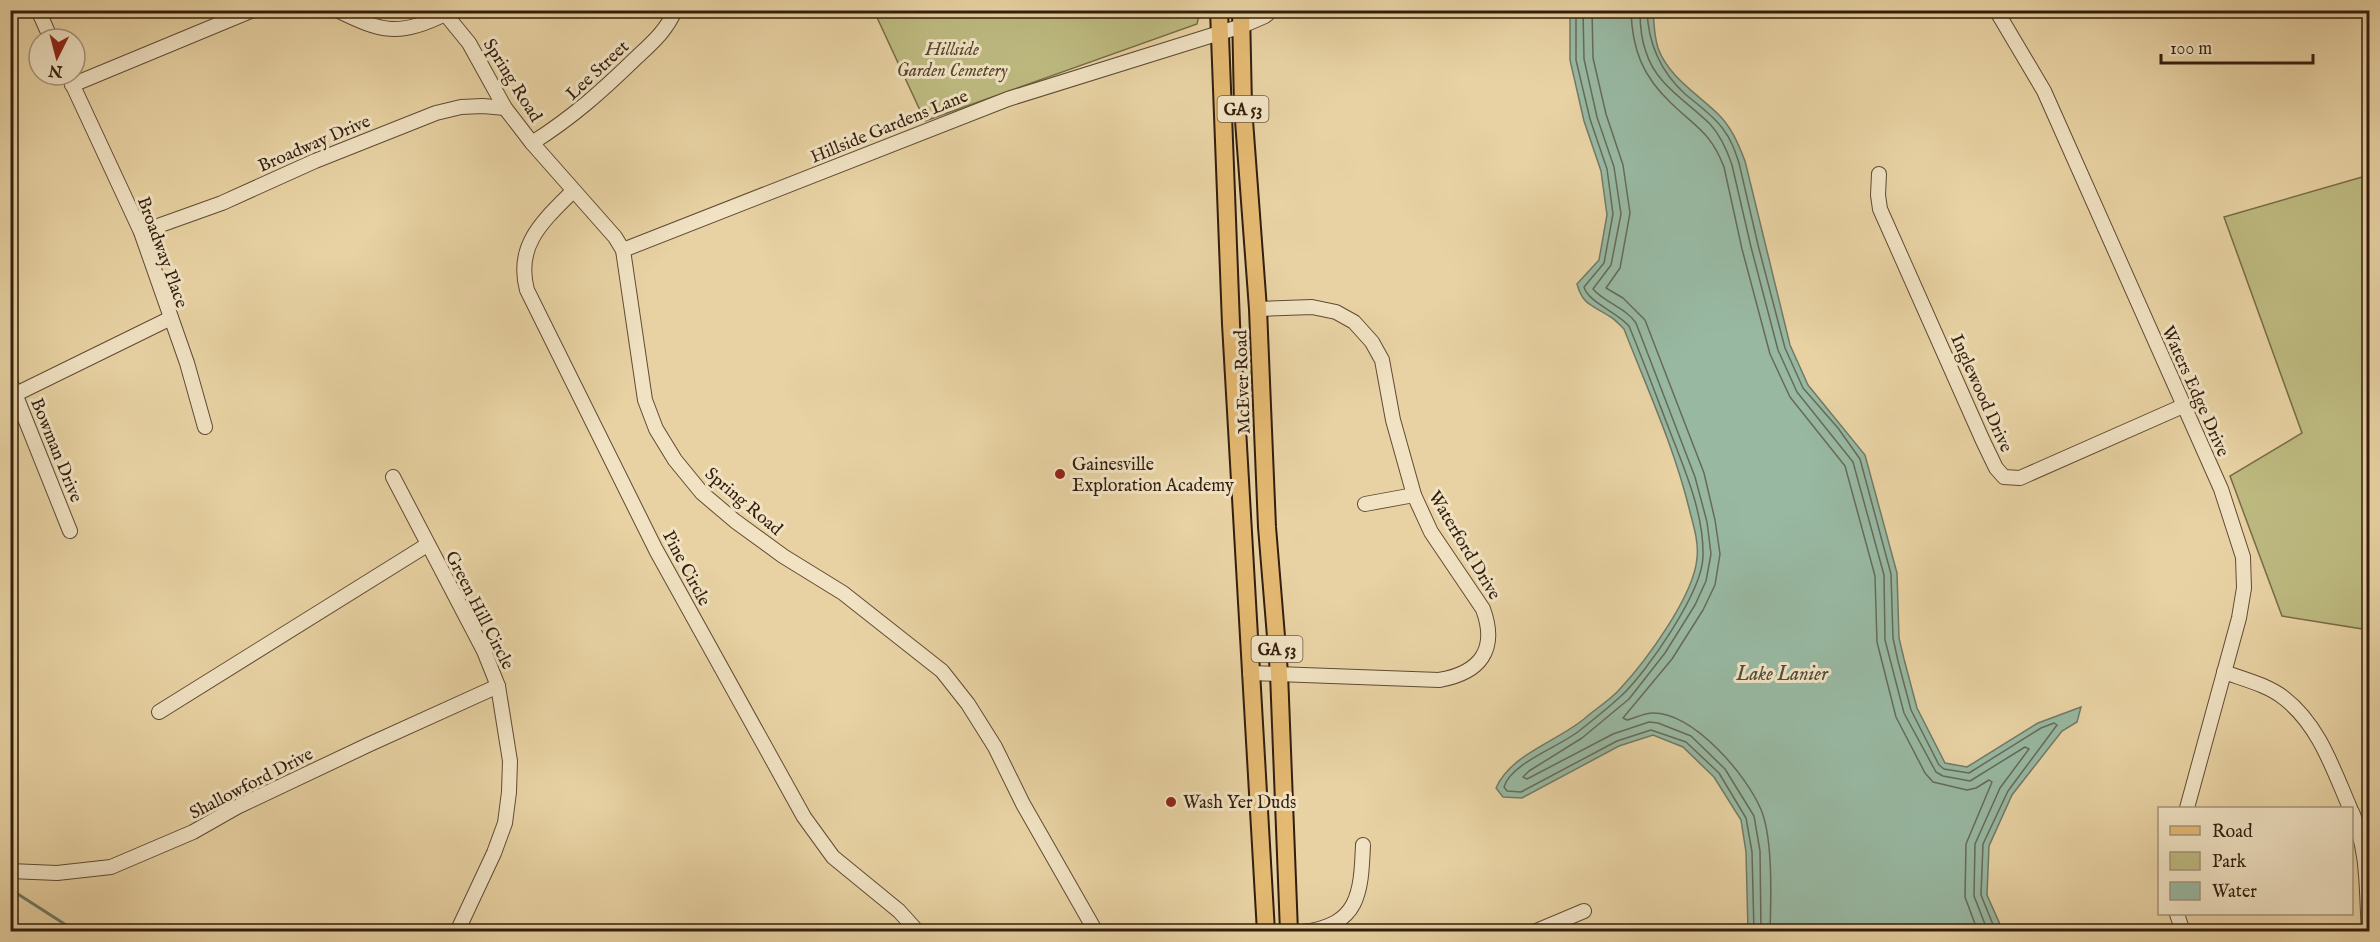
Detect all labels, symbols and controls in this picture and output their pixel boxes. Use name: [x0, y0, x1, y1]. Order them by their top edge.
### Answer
north arrow: [27, 27, 87, 87]
scale bar: [2161, 27, 2312, 65]
street label: Spring Road: [477, 35, 547, 127]
street label: Lee Street: [562, 36, 634, 106]
text: 100 m: [2170, 38, 2212, 61]
park label: Hillside Garden Cemetery: [897, 39, 1008, 83]
text: N: [48, 59, 65, 81]
street label: Hillside Gardens Lane: [807, 85, 972, 169]
road number: GA 53: [1218, 96, 1268, 122]
street label: Broadway Drive: [255, 110, 374, 178]
street label: Broadway Place: [131, 194, 192, 311]
street label: Waters Edge Drive: [2155, 322, 2234, 461]
street label: McEver Road: [1230, 329, 1257, 434]
street label: Inglewood Drive: [1944, 331, 2017, 456]
street label: Bowman Drive: [24, 395, 87, 506]
place label: Gainesville Exploration Academy: [1072, 454, 1234, 498]
street label: Spring Road: [700, 463, 787, 542]
marker: Gainesville Exploration Academy: [1053, 467, 1067, 481]
street label: Waterford Drive: [1422, 487, 1505, 604]
street label: Pine Circle: [656, 527, 715, 610]
street label: Green Hill Circle: [439, 548, 518, 674]
road number: GA 53: [1252, 636, 1302, 662]
water label: Lake Lanier: [1735, 662, 1829, 687]
street label: Shallowford Drive: [186, 743, 317, 825]
place label: Wash Yer Duds: [1183, 792, 1296, 815]
marker: Wash Yer Duds: [1164, 795, 1178, 809]
legend: [2158, 807, 2353, 915]
text: Road: [2212, 821, 2253, 844]
text: Park: [2212, 851, 2247, 874]
text: Water: [2212, 881, 2257, 904]

